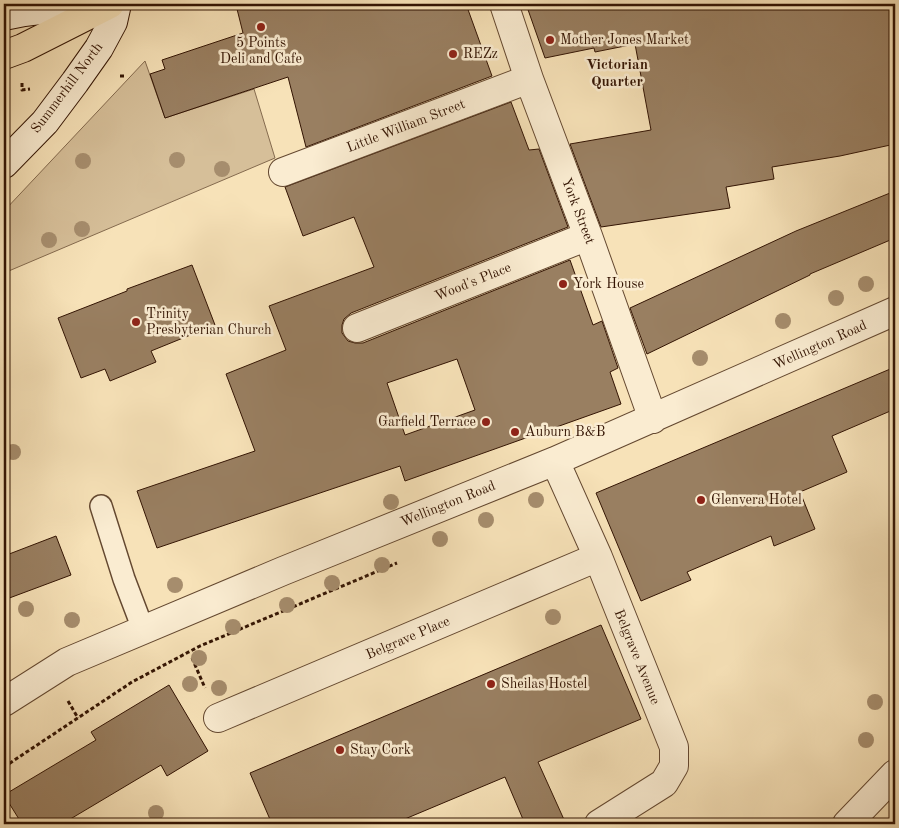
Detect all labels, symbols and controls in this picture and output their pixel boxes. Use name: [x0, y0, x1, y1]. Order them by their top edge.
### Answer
marker: 5 Points Deli and Cafe: [255, 21, 267, 33]
place label: Mother Jones Market: [560, 33, 689, 47]
marker: Mother Jones Market: [544, 34, 556, 46]
place label: 5 Points Deli and Cafe: [220, 36, 302, 66]
street label: Summerhill North: [28, 40, 106, 136]
place label: REZz: [463, 47, 498, 61]
marker: REZz: [447, 48, 459, 60]
district label: Victorian Quarter: [586, 58, 648, 90]
street label: Little William Street: [345, 97, 467, 155]
street label: York Street: [559, 176, 597, 246]
street label: Wood's Place: [433, 260, 513, 304]
place label: York House: [573, 277, 644, 291]
marker: York House: [557, 278, 569, 290]
place label: Trinity Presbyterian Church: [146, 307, 272, 337]
marker: Trinity Presbyterian Church: [130, 316, 142, 328]
street label: Wellington Road: [771, 318, 869, 372]
place label: Garfield Terrace: [378, 415, 476, 429]
marker: Garfield Terrace: [480, 416, 492, 428]
place label: Auburn B&B: [525, 425, 605, 439]
marker: Auburn B&B: [509, 426, 521, 438]
street label: Wellington Road: [399, 479, 497, 529]
place label: Glenvera Hotel: [711, 493, 802, 507]
marker: Glenvera Hotel: [695, 494, 707, 506]
street label: Belgrave Avenue: [612, 607, 662, 707]
street label: Belgrave Place: [364, 614, 452, 662]
place label: Sheilas Hostel: [501, 677, 588, 691]
marker: Sheilas Hostel: [485, 678, 497, 690]
place label: Stay Cork: [350, 743, 411, 757]
marker: Stay Cork: [334, 744, 346, 756]

